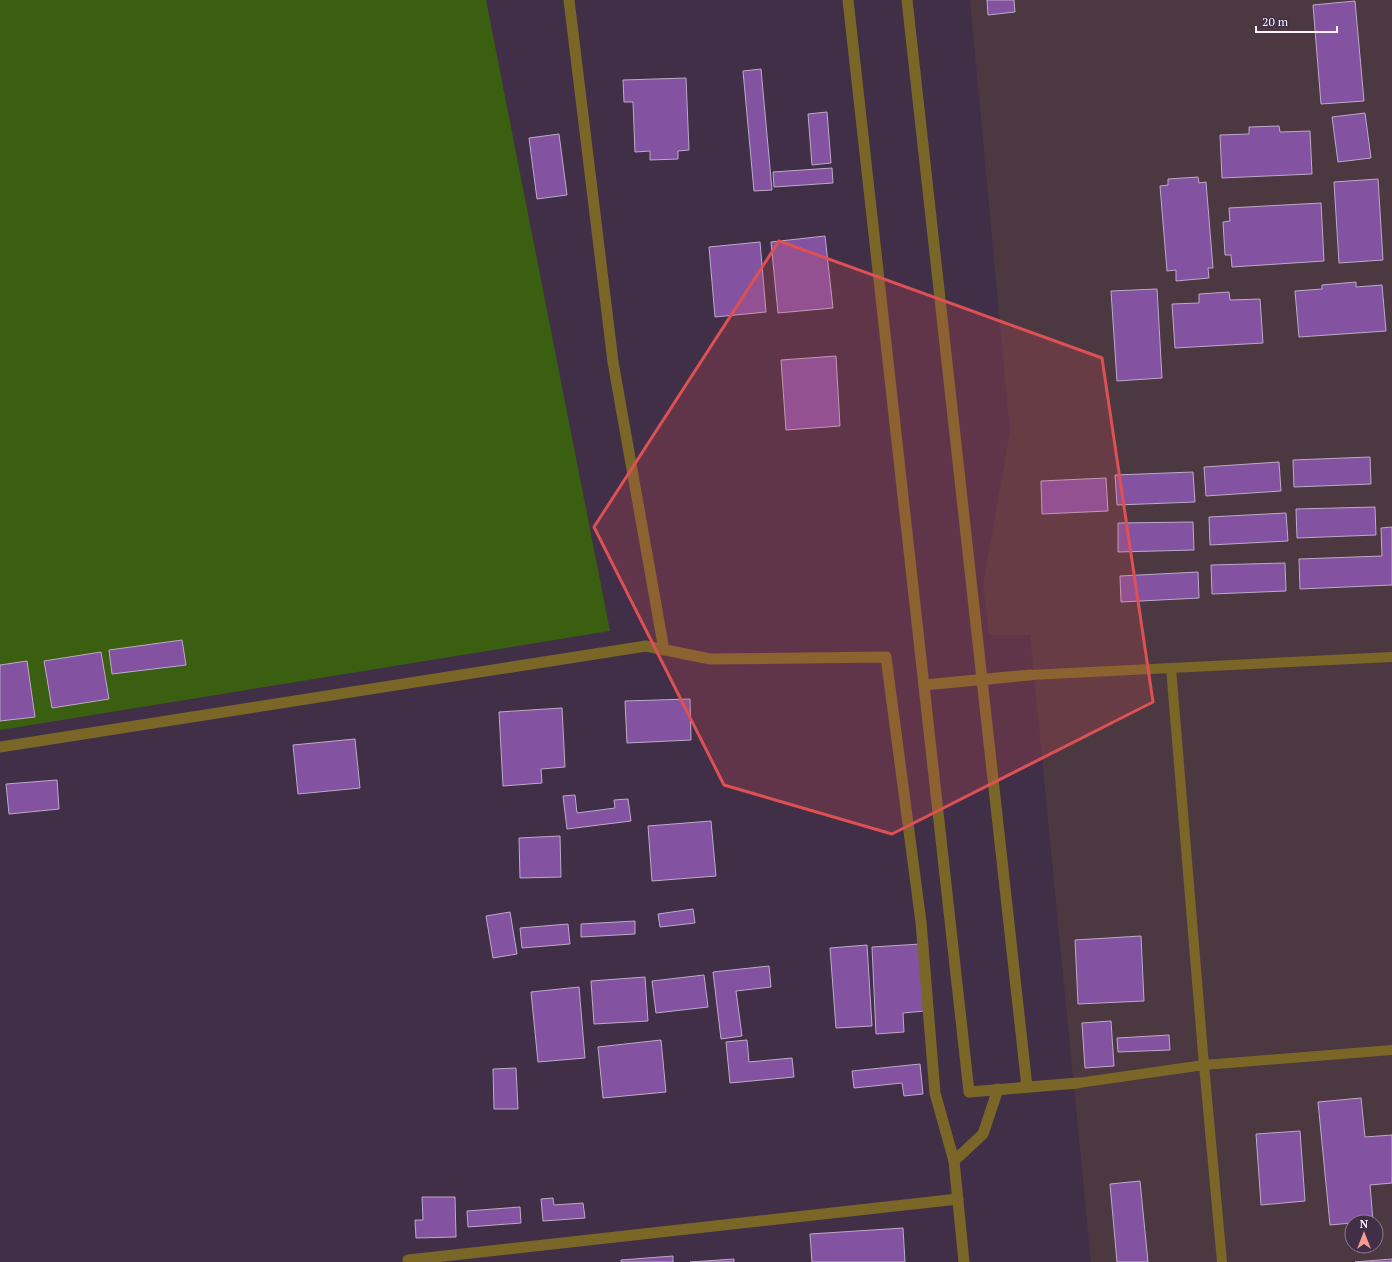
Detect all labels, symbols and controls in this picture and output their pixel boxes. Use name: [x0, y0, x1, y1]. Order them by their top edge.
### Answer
scale bar: [1256, 8, 1337, 34]
text: 20 m: [1262, 14, 1289, 29]
north arrow: [1344, 1214, 1384, 1254]
text: N: [1360, 1217, 1369, 1231]

